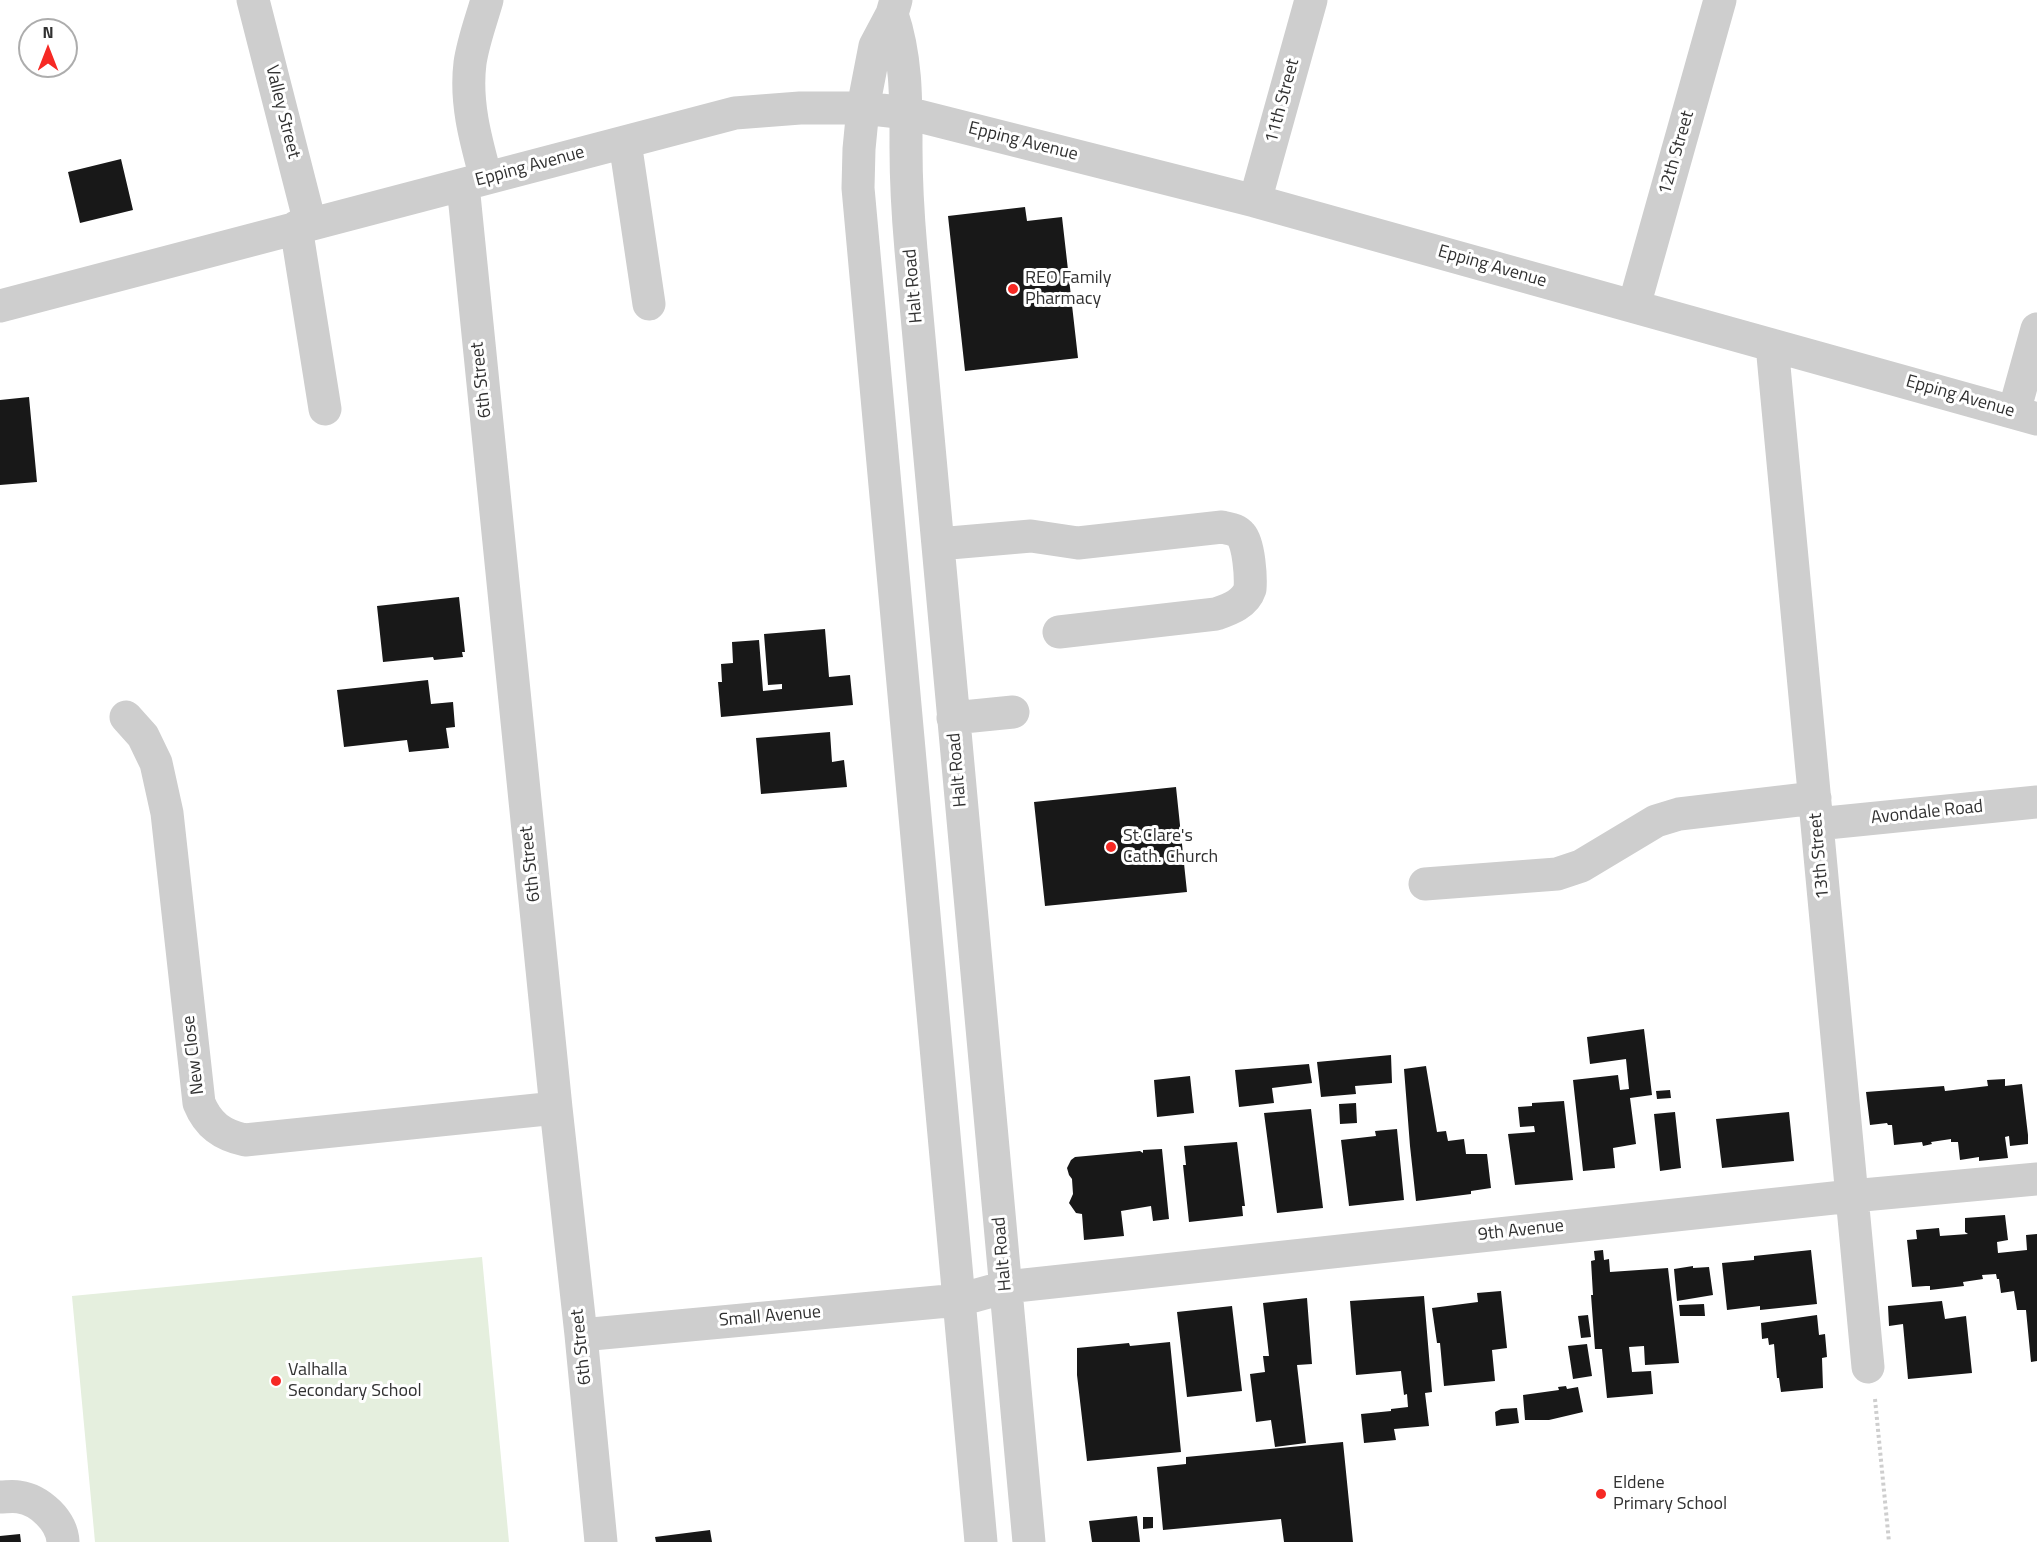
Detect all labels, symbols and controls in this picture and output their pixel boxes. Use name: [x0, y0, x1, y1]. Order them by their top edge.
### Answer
north arrow: [18, 18, 78, 78]
text: N: [42, 20, 54, 44]
street label: 11th Street: [1261, 56, 1305, 146]
street label: Valley Street: [260, 63, 304, 161]
street label: 12th Street: [1655, 108, 1699, 198]
street label: Epping Avenue: [966, 118, 1080, 166]
street label: Epping Avenue: [473, 142, 587, 192]
street label: Epping Avenue: [1435, 241, 1549, 293]
street label: Halt Road: [900, 248, 928, 324]
place label: REO Family Pharmacy: [1025, 268, 1111, 310]
marker: REO Family Pharmacy: [1006, 282, 1020, 296]
street label: 6th Street: [467, 341, 497, 419]
street label: Epping Avenue: [1903, 371, 2017, 423]
street label: Halt Road: [944, 732, 972, 808]
street label: Avondale Road: [1870, 796, 1984, 830]
street label: 13th Street: [1805, 812, 1835, 900]
street label: 6th Street: [516, 825, 546, 903]
place label: St Clare's Cath. Church: [1123, 826, 1218, 868]
marker: St Clare's Cath. Church: [1104, 840, 1118, 854]
street label: New Close: [178, 1014, 210, 1096]
street label: Halt Road: [989, 1216, 1017, 1292]
street label: 9th Avenue: [1477, 1216, 1565, 1246]
street label: Small Avenue: [718, 1302, 822, 1332]
street label: 6th Street: [567, 1308, 597, 1386]
place label: Valhalla Secondary School: [288, 1360, 422, 1402]
marker: Valhalla Secondary School: [269, 1374, 283, 1388]
place label: Eldene Primary School: [1613, 1473, 1727, 1516]
marker: Eldene Primary School: [1594, 1487, 1608, 1501]

